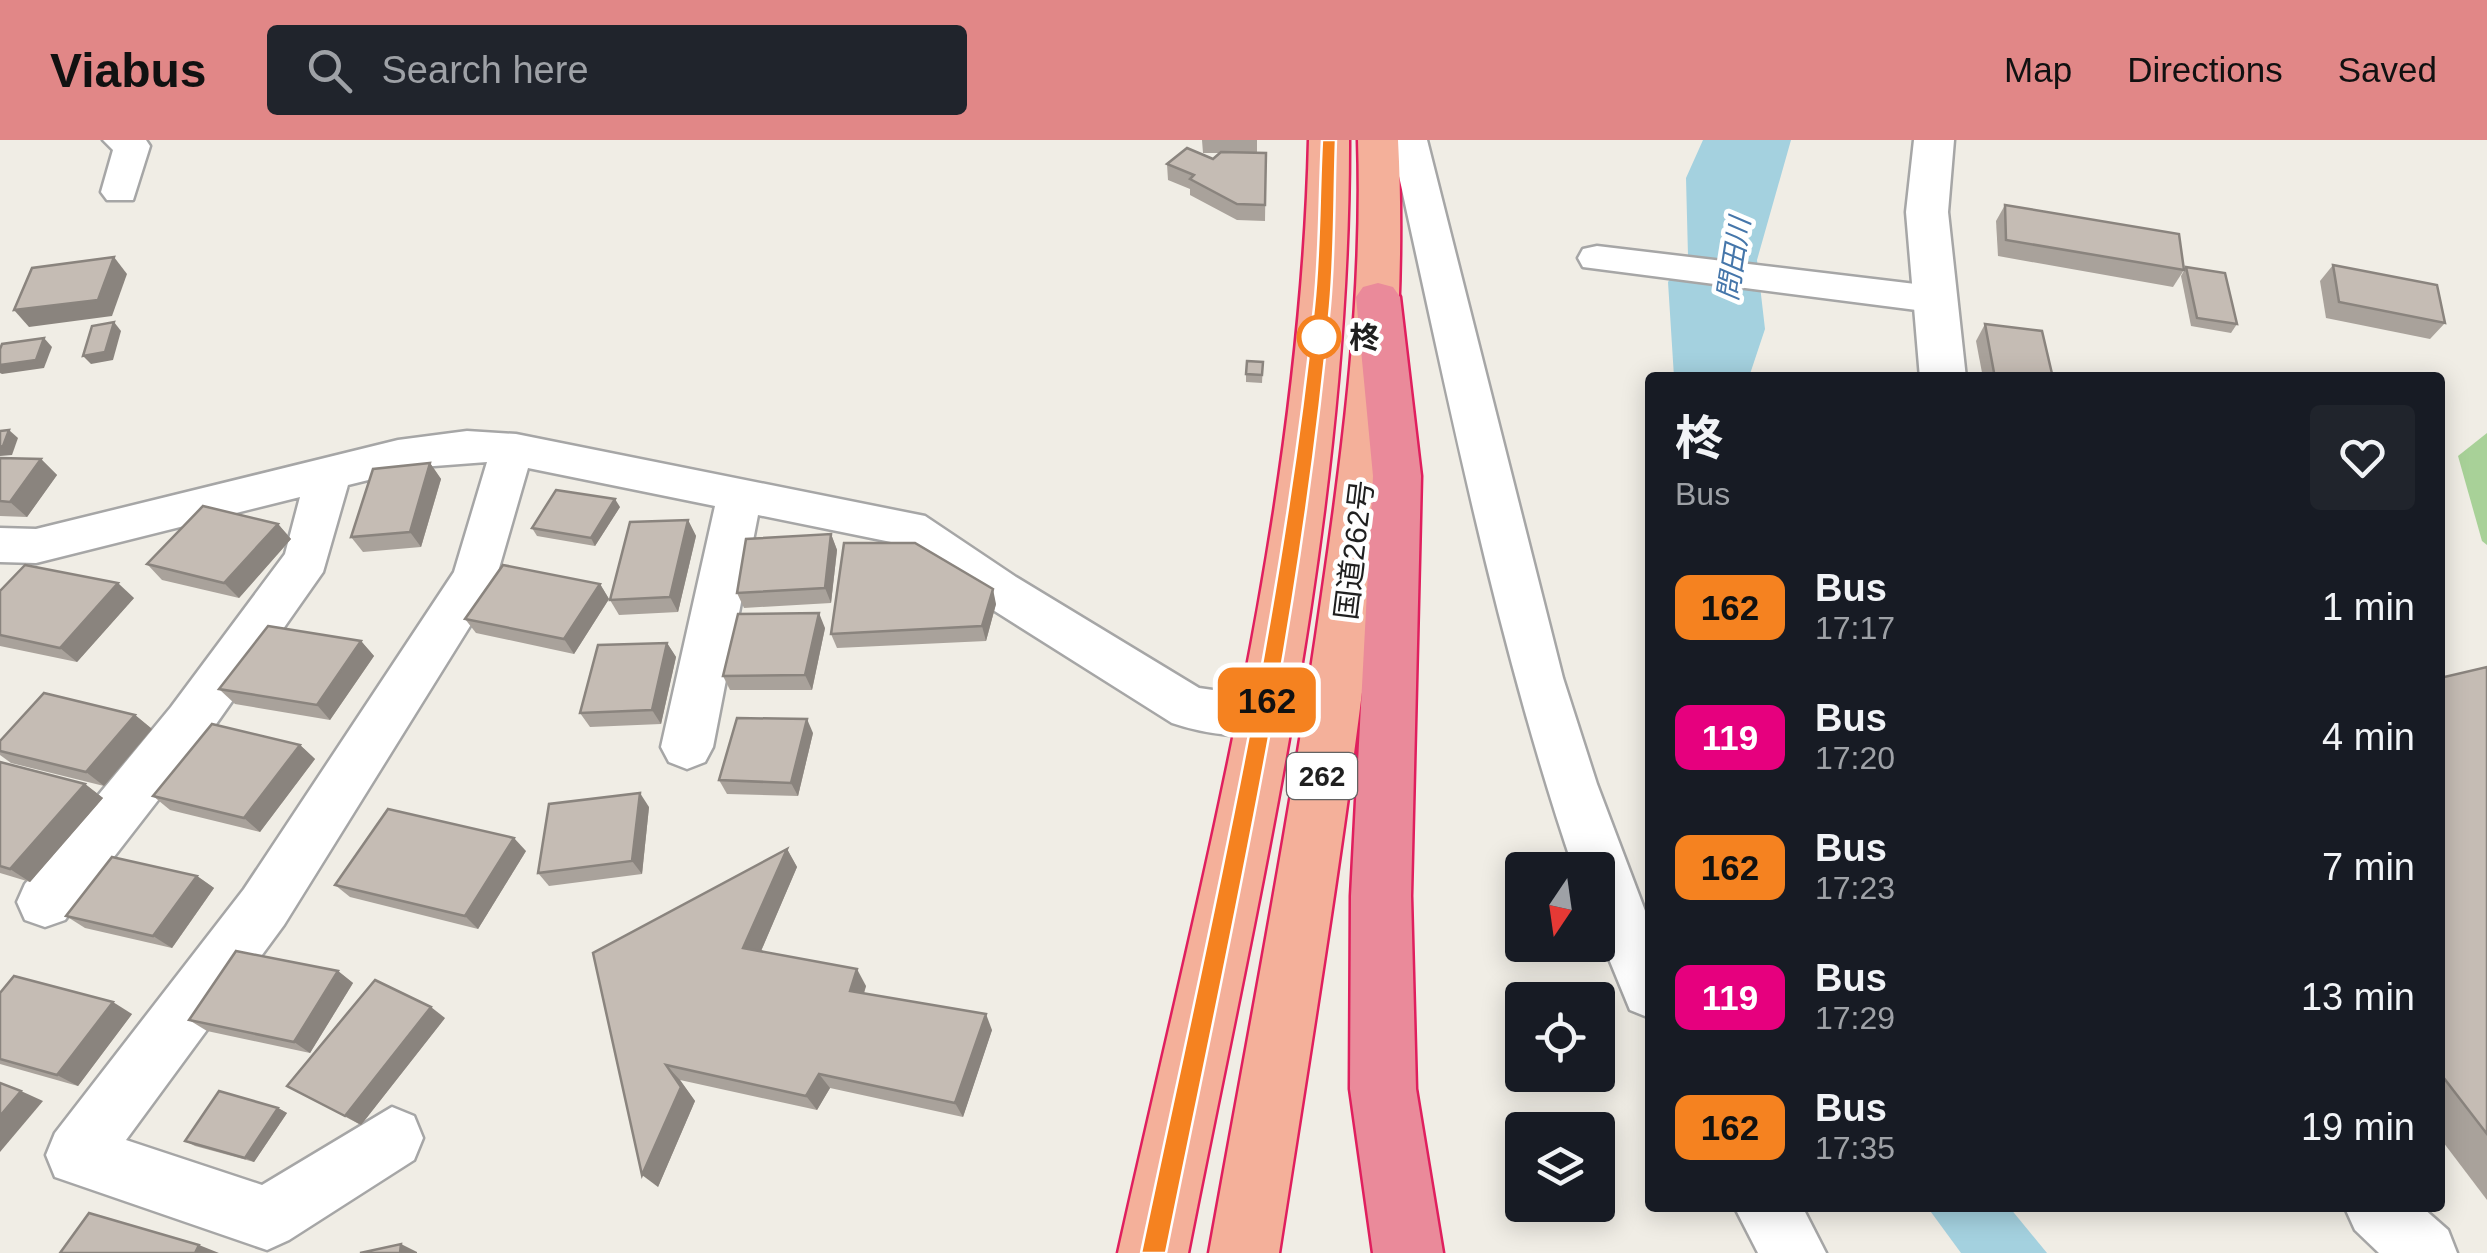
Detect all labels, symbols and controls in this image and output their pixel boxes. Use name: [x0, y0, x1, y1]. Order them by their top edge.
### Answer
search box: [267, 25, 967, 115]
icon: search: [302, 43, 357, 98]
text: Viabus: [50, 44, 207, 97]
text: Search here: [382, 49, 589, 91]
text: Map: [2004, 50, 2072, 89]
text: Directions: [2127, 50, 2283, 89]
text: Saved: [2338, 50, 2437, 89]
water label: 問田川: [1712, 212, 1756, 303]
marker: 柊: [1298, 316, 1340, 358]
place label: 柊: [1349, 321, 1380, 354]
button: heart: [2310, 405, 2415, 510]
text: 柊: [1675, 412, 1723, 465]
text: Bus: [1675, 476, 1730, 512]
street label: 国道262号: [1329, 478, 1379, 622]
text: Bus: [1815, 567, 1887, 609]
text: 1 min: [2322, 586, 2415, 628]
text: 162: [1701, 588, 1759, 627]
text: 17:17: [1815, 610, 1895, 646]
line badge: 162: [1210, 668, 1324, 732]
text: 162: [1238, 681, 1296, 720]
text: Bus: [1815, 697, 1887, 739]
text: 4 min: [2322, 716, 2415, 758]
text: 119: [1702, 718, 1758, 757]
text: 17:20: [1815, 740, 1895, 776]
road number: 262: [1287, 753, 1357, 799]
text: Bus: [1815, 827, 1887, 869]
text: 7 min: [2322, 846, 2415, 888]
text: 162: [1701, 848, 1759, 887]
north arrow: [1505, 852, 1615, 962]
map controls: [1505, 852, 1615, 1222]
text: 17:23: [1815, 870, 1895, 906]
text: Bus: [1815, 957, 1887, 999]
text: 13 min: [2301, 976, 2415, 1018]
text: 119: [1702, 978, 1758, 1017]
button: locate: [1505, 982, 1615, 1092]
text: 17:29: [1815, 1000, 1895, 1036]
text: Bus: [1815, 1087, 1887, 1129]
text: 19 min: [2301, 1106, 2415, 1148]
text: 162: [1701, 1108, 1759, 1147]
button: layers: [1505, 1112, 1615, 1222]
text: 17:35: [1815, 1130, 1895, 1166]

